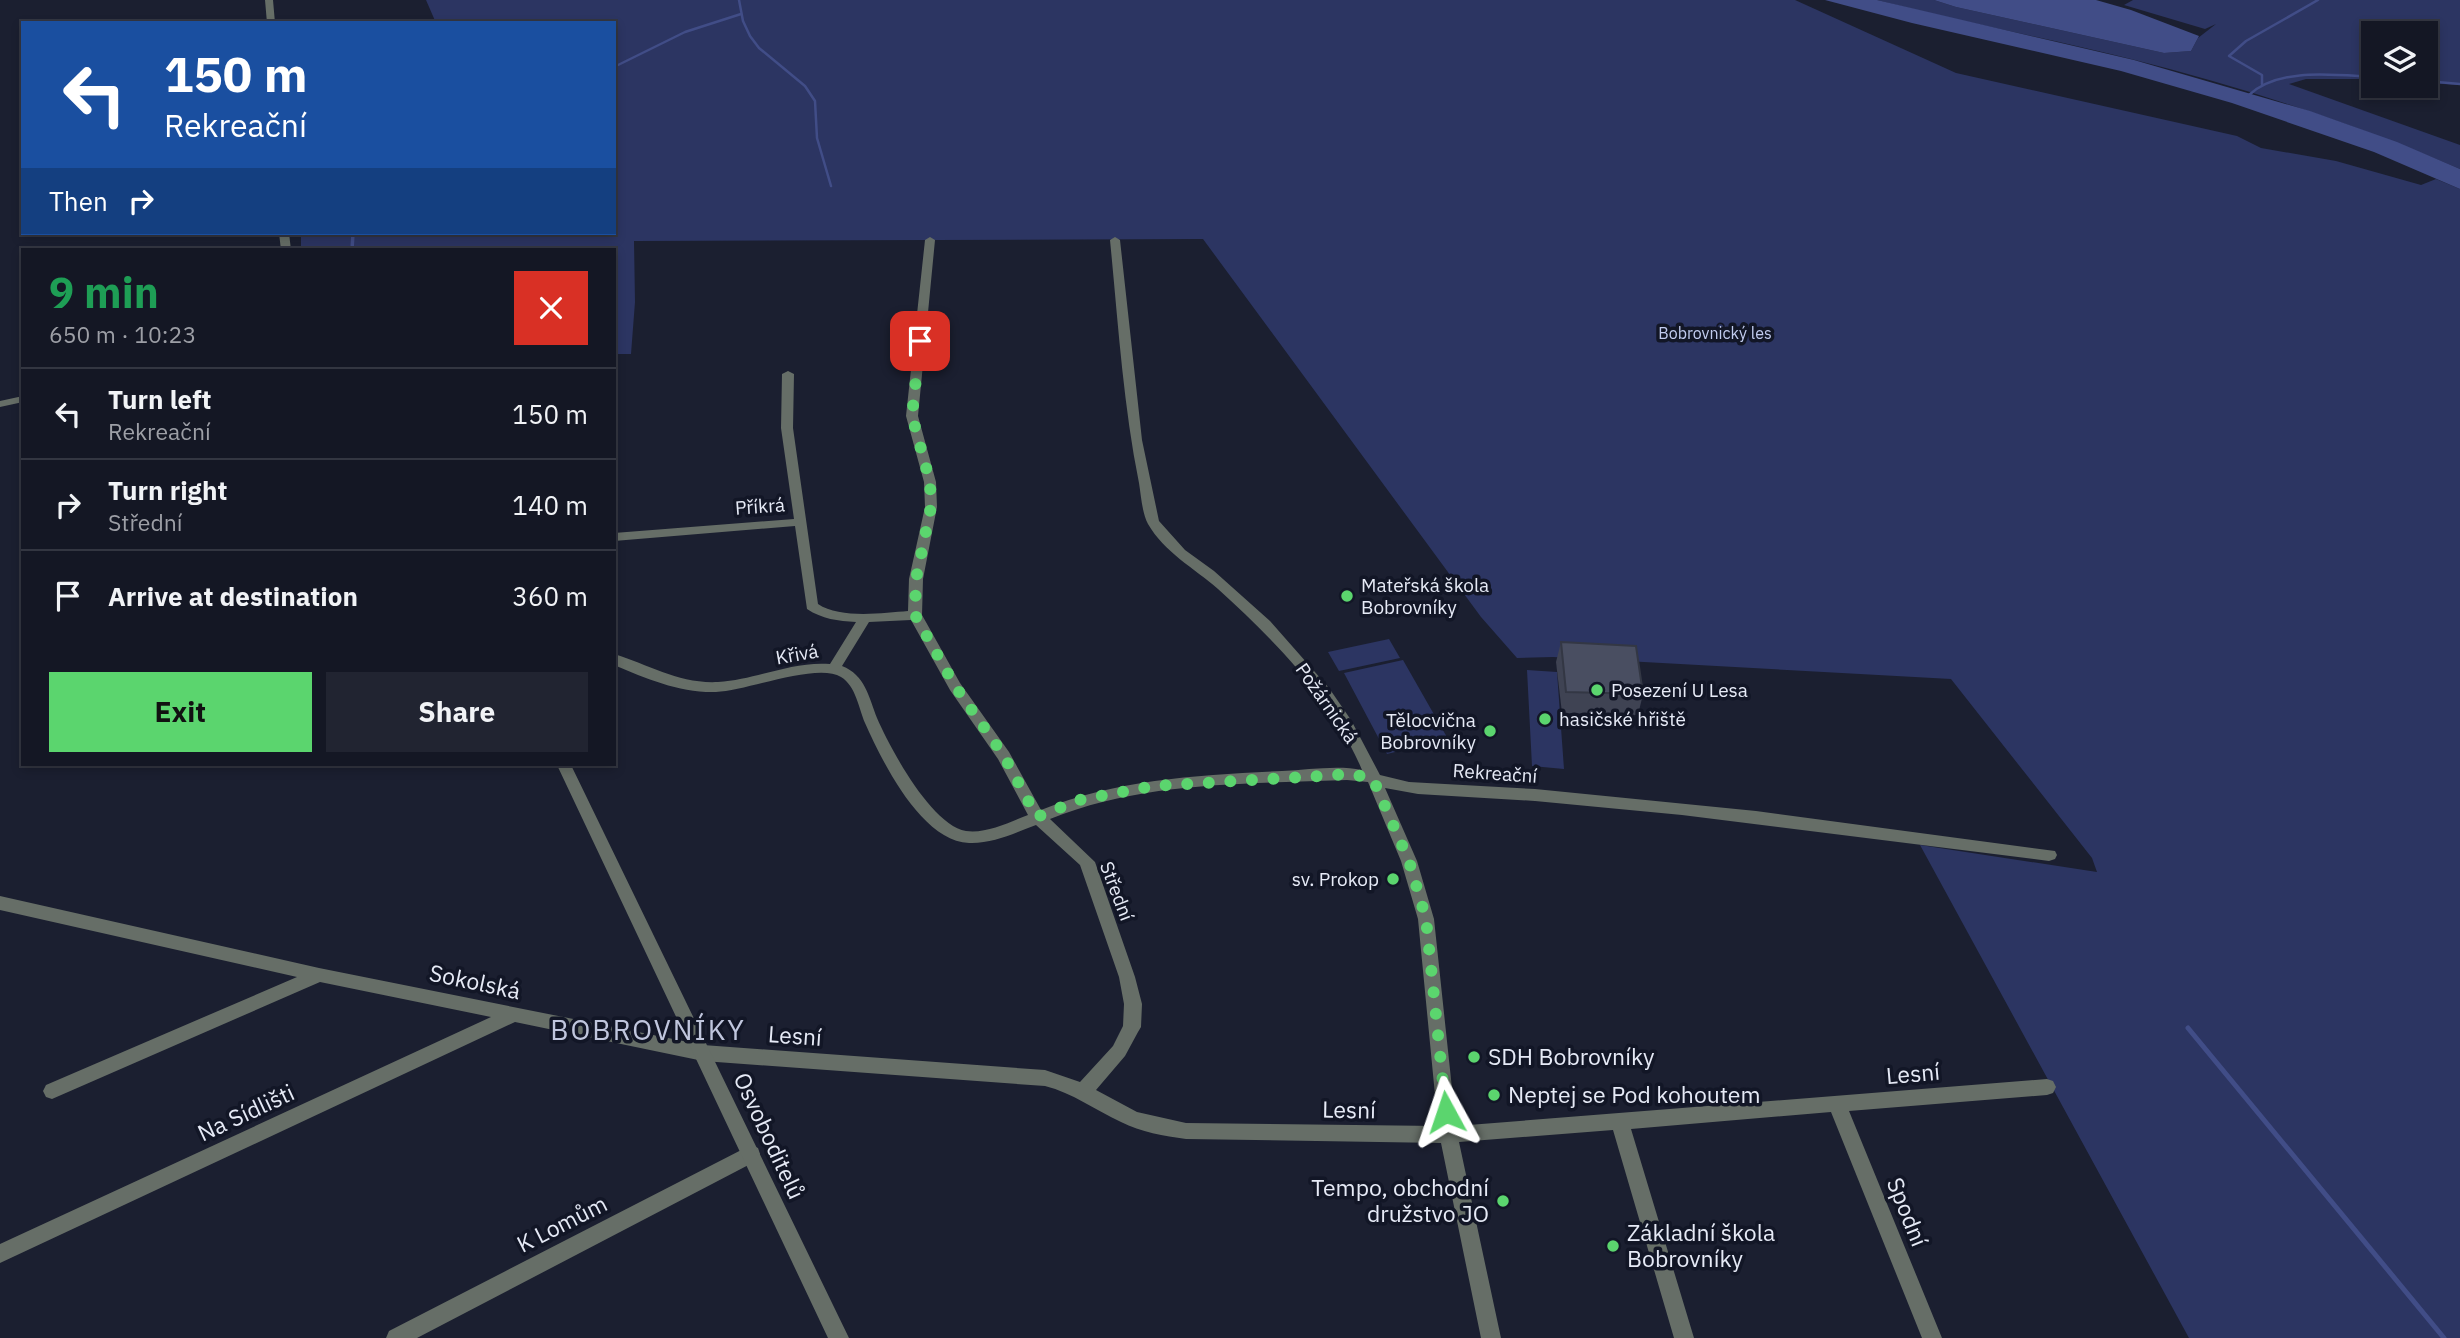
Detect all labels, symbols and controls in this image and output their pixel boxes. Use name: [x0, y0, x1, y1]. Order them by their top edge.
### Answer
map controls: [2361, 21, 2438, 98]
button: layers: [2361, 21, 2438, 98]
text: 150 m: [164, 42, 308, 105]
icon: left: [49, 49, 140, 140]
text: Rekreační: [164, 104, 307, 146]
icon: right: [122, 182, 160, 220]
text: Then: [49, 184, 108, 218]
text: 9 min: [49, 265, 159, 320]
button: close: [514, 271, 588, 345]
pin: [890, 311, 950, 371]
text: 650 m · 10:23: [49, 319, 196, 349]
icon: arrive: [901, 322, 939, 360]
park label: Bobrovnický les: [1658, 323, 1772, 343]
text: Turn left: [108, 382, 211, 416]
icon: left: [49, 395, 87, 433]
text: 150 m: [512, 397, 588, 431]
text: Rekreační: [108, 416, 211, 446]
text: Turn right: [108, 473, 227, 507]
icon: right: [49, 486, 87, 524]
text: 140 m: [512, 488, 588, 522]
street label: Příkrá: [734, 492, 786, 520]
text: Střední: [108, 507, 183, 537]
place label: Mateřská škola Bobrovníky: [1361, 573, 1489, 619]
icon: arrive: [49, 577, 87, 615]
text: Arrive at destination: [108, 579, 358, 613]
text: 360 m: [512, 579, 588, 613]
marker: Mateřská škola Bobrovníky: [1339, 588, 1355, 604]
street label: Křivá: [774, 638, 820, 670]
street label: Požárnická: [1291, 658, 1363, 748]
button: Exit: [49, 672, 312, 752]
button: Share: [326, 672, 588, 752]
place label: Posezení U Lesa: [1611, 678, 1748, 702]
marker: Posezení U Lesa: [1589, 682, 1605, 698]
place label: hasičské hřiště: [1559, 707, 1686, 731]
place label: Tělocvična Bobrovníky: [1380, 708, 1477, 754]
marker: hasičské hřiště: [1537, 711, 1553, 727]
marker: Tělocvična Bobrovníky: [1482, 723, 1498, 739]
street label: Rekreační: [1452, 758, 1538, 788]
street label: Střední: [1095, 858, 1139, 924]
place label: sv. Prokop: [1292, 867, 1379, 891]
marker: sv. Prokop: [1385, 871, 1401, 887]
street label: Sokolská: [427, 957, 524, 1005]
district label: BOBROVNÍKY: [550, 1011, 746, 1048]
street label: Lesní: [767, 1018, 823, 1052]
place label: SDH Bobrovníky: [1488, 1041, 1655, 1071]
marker: SDH Bobrovníky: [1466, 1049, 1482, 1065]
street label: Lesní: [1885, 1056, 1941, 1090]
street label: Osvoboditelů: [727, 1067, 812, 1204]
position arrow: [1409, 1075, 1483, 1149]
street label: Na Sídlišti: [192, 1077, 299, 1148]
place label: Neptej se Pod kohoutem: [1508, 1079, 1761, 1109]
marker: Neptej se Pod kohoutem: [1486, 1087, 1502, 1103]
street label: Lesní: [1322, 1094, 1376, 1124]
place label: Tempo, obchodní družstvo JO: [1311, 1172, 1489, 1228]
street label: Spodní: [1881, 1173, 1935, 1251]
street label: K Lomům: [511, 1188, 612, 1259]
marker: Tempo, obchodní družstvo JO: [1495, 1193, 1511, 1209]
place label: Základní škola Bobrovníky: [1627, 1217, 1775, 1273]
marker: Základní škola Bobrovníky: [1605, 1238, 1621, 1254]

